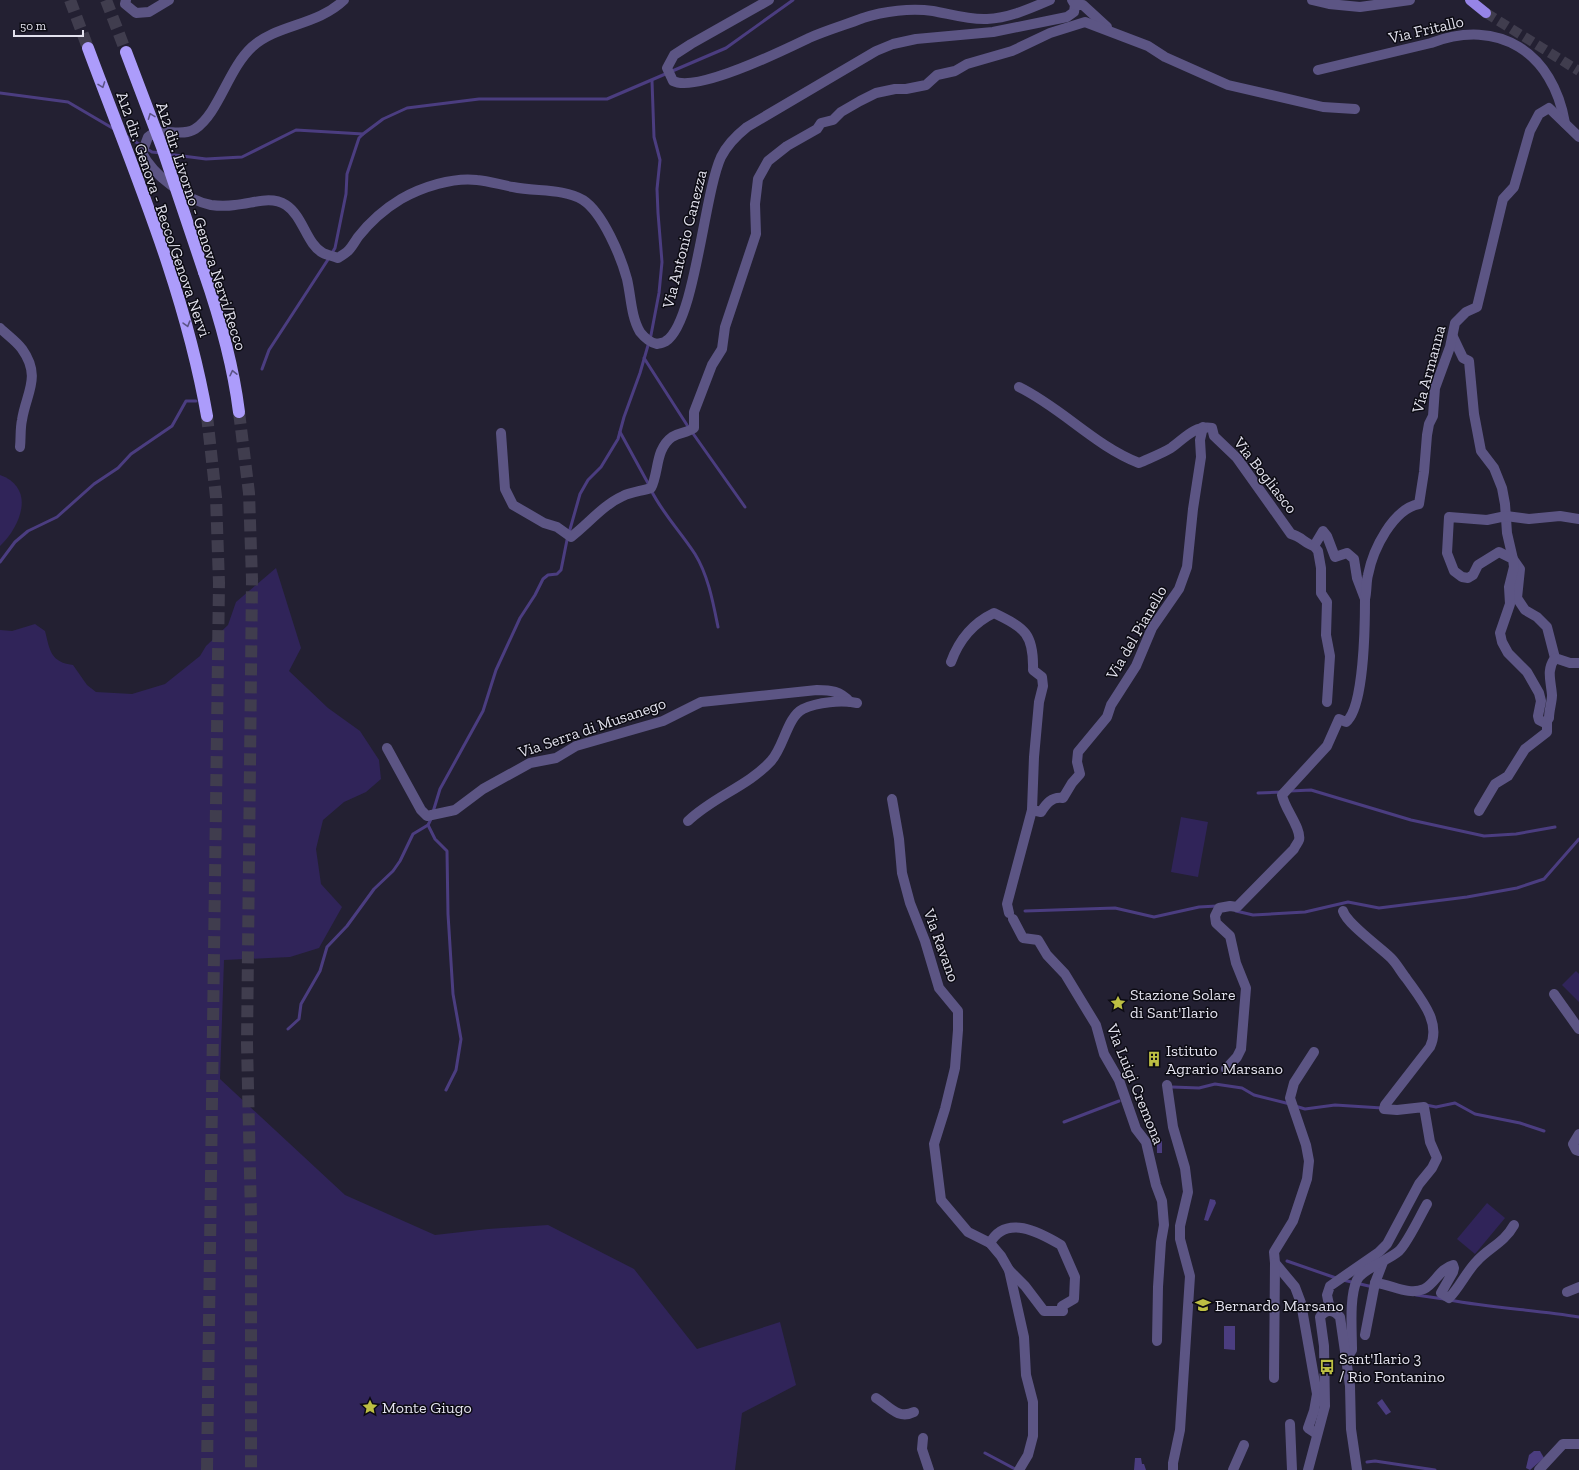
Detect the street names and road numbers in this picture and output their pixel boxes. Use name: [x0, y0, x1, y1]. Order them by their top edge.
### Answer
street label: Via Fritallo: [1386, 12, 1465, 48]
street label: A12 dir. Genova - Recco/Genova Nervi: [113, 89, 215, 340]
street label: A12 dir. Livorno - Genova Nervi/Recco: [152, 100, 251, 353]
street label: Via Antonio Canezza: [658, 168, 711, 311]
street label: Via Armanna: [1407, 323, 1449, 416]
street label: Via Bogliasco: [1229, 433, 1301, 517]
street label: Via del Pianello: [1101, 582, 1171, 683]
street label: Via Serra di Musanego: [515, 693, 668, 762]
street label: Via Ravano: [919, 905, 964, 984]
street label: Via Luigi Cremona: [1102, 1020, 1168, 1147]

